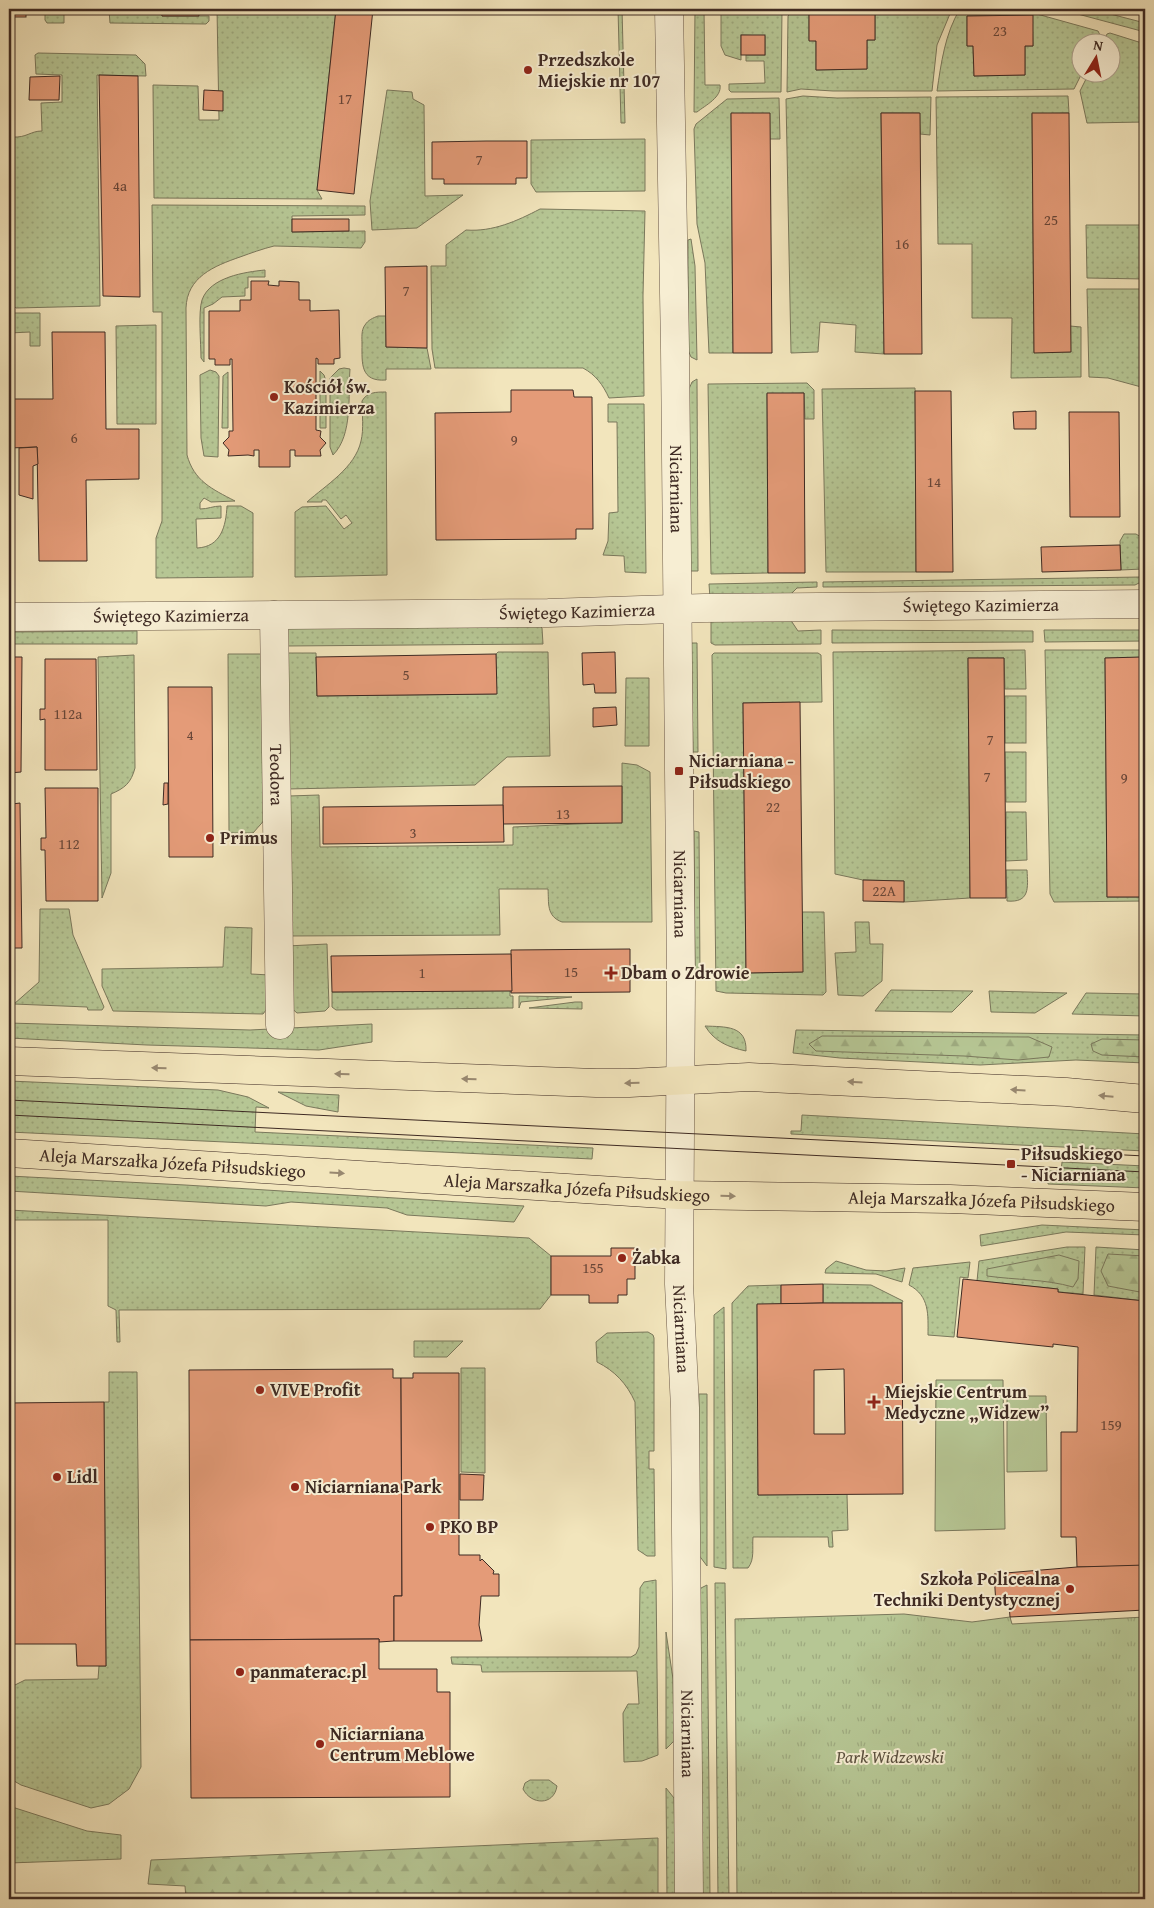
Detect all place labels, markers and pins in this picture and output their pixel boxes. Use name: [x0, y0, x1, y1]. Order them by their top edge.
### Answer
place label: Przedszkole Miejskie nr 107: [538, 46, 660, 94]
marker: Przedszkole Miejskie nr 107: [522, 64, 534, 76]
place label: Kościół św. Kazimierza: [284, 373, 375, 421]
marker: Kościół św. Kazimierza: [268, 391, 280, 403]
place label: Niciarniana - Piłsudskiego: [689, 747, 794, 795]
marker: Niciarniana - Piłsudskiego: [673, 765, 685, 777]
place label: Primus: [220, 824, 278, 851]
marker: Primus: [204, 832, 216, 844]
place label: Dbam o Zdrowie: [621, 959, 750, 986]
marker: Dbam o Zdrowie: [605, 967, 617, 979]
place label: Piłsudskiego - Niciarniana: [1021, 1140, 1127, 1188]
marker: Piłsudskiego - Niciarniana: [1005, 1158, 1017, 1170]
place label: Żabka: [632, 1244, 681, 1271]
marker: Żabka: [616, 1252, 628, 1264]
place label: VIVE Profit: [270, 1376, 361, 1403]
place label: Miejskie Centrum Medyczne „Widzew”: [885, 1378, 1049, 1426]
marker: VIVE Profit: [254, 1384, 266, 1396]
marker: Miejskie Centrum Medyczne „Widzew”: [867, 1395, 881, 1409]
place label: Lidl: [67, 1463, 98, 1490]
marker: Lidl: [51, 1471, 63, 1483]
place label: Niciarniana Park: [305, 1473, 442, 1500]
marker: Niciarniana Park: [289, 1481, 301, 1493]
place label: PKO BP: [440, 1513, 498, 1540]
marker: PKO BP: [424, 1521, 436, 1533]
place label: Szkoła Policealna Techniki Dentystycznej: [874, 1565, 1061, 1613]
marker: Szkoła Policealna Techniki Dentystycznej: [1064, 1583, 1076, 1595]
place label: panmaterac.pl: [250, 1658, 367, 1685]
marker: panmaterac.pl: [234, 1666, 246, 1678]
place label: Niciarniana Centrum Meblowe: [330, 1720, 475, 1768]
marker: Niciarniana Centrum Meblowe: [314, 1738, 326, 1750]

